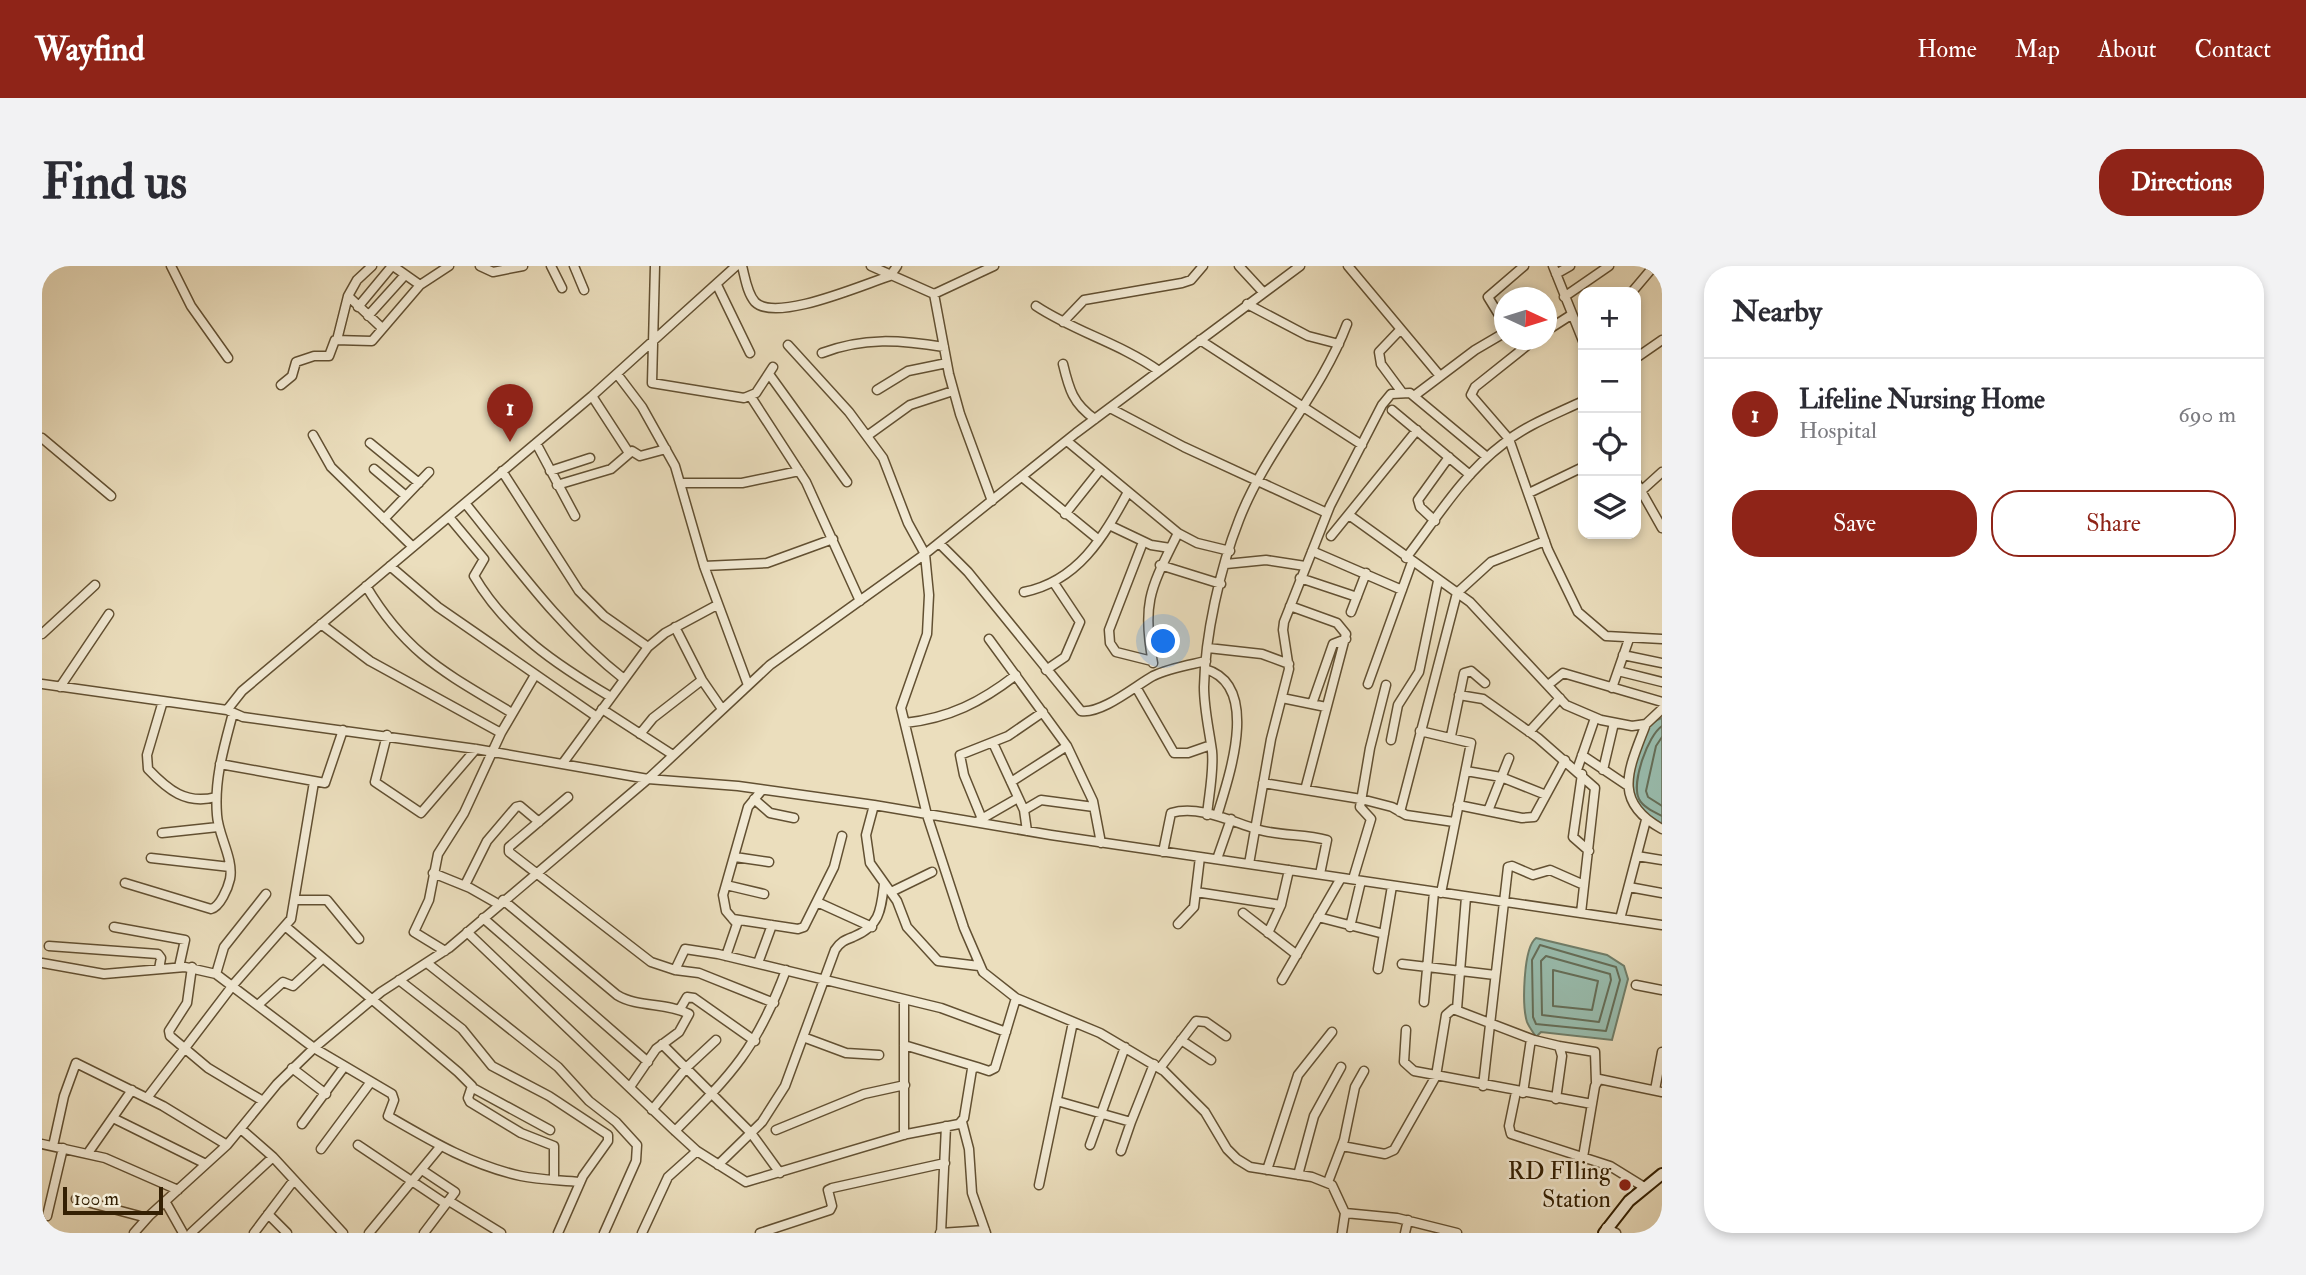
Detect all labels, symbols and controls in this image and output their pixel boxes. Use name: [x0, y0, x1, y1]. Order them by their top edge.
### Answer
text: Wayfind: [35, 29, 145, 70]
text: Home: [1917, 34, 1977, 65]
text: Map: [2015, 34, 2060, 65]
text: About: [2098, 34, 2157, 65]
text: Contact: [2195, 34, 2271, 65]
button: Directions: [2099, 149, 2264, 216]
text: Find us: [42, 152, 187, 213]
north arrow: [1494, 287, 1557, 350]
map controls: [1578, 287, 1641, 539]
button: +: [1578, 287, 1641, 350]
text: Nearby: [1732, 293, 1822, 330]
button: −: [1578, 350, 1641, 413]
pin: 1: [487, 384, 533, 442]
text: Lifeline Nursing Home: [1799, 384, 2045, 416]
text: 1: [1751, 400, 1759, 429]
text: 690 m: [2178, 400, 2236, 429]
button: locate: [1578, 413, 1641, 476]
text: Hospital: [1799, 416, 1877, 445]
button: layers: [1578, 476, 1641, 539]
button: Save: [1732, 490, 1977, 557]
button: Share: [1991, 490, 2236, 557]
your location: [1146, 624, 1180, 658]
place label: RD FIling Station: [1508, 1156, 1612, 1215]
marker: RD FIling Station: [1617, 1177, 1633, 1193]
scale bar: [63, 1184, 163, 1216]
text: 100 m: [74, 1187, 119, 1211]

